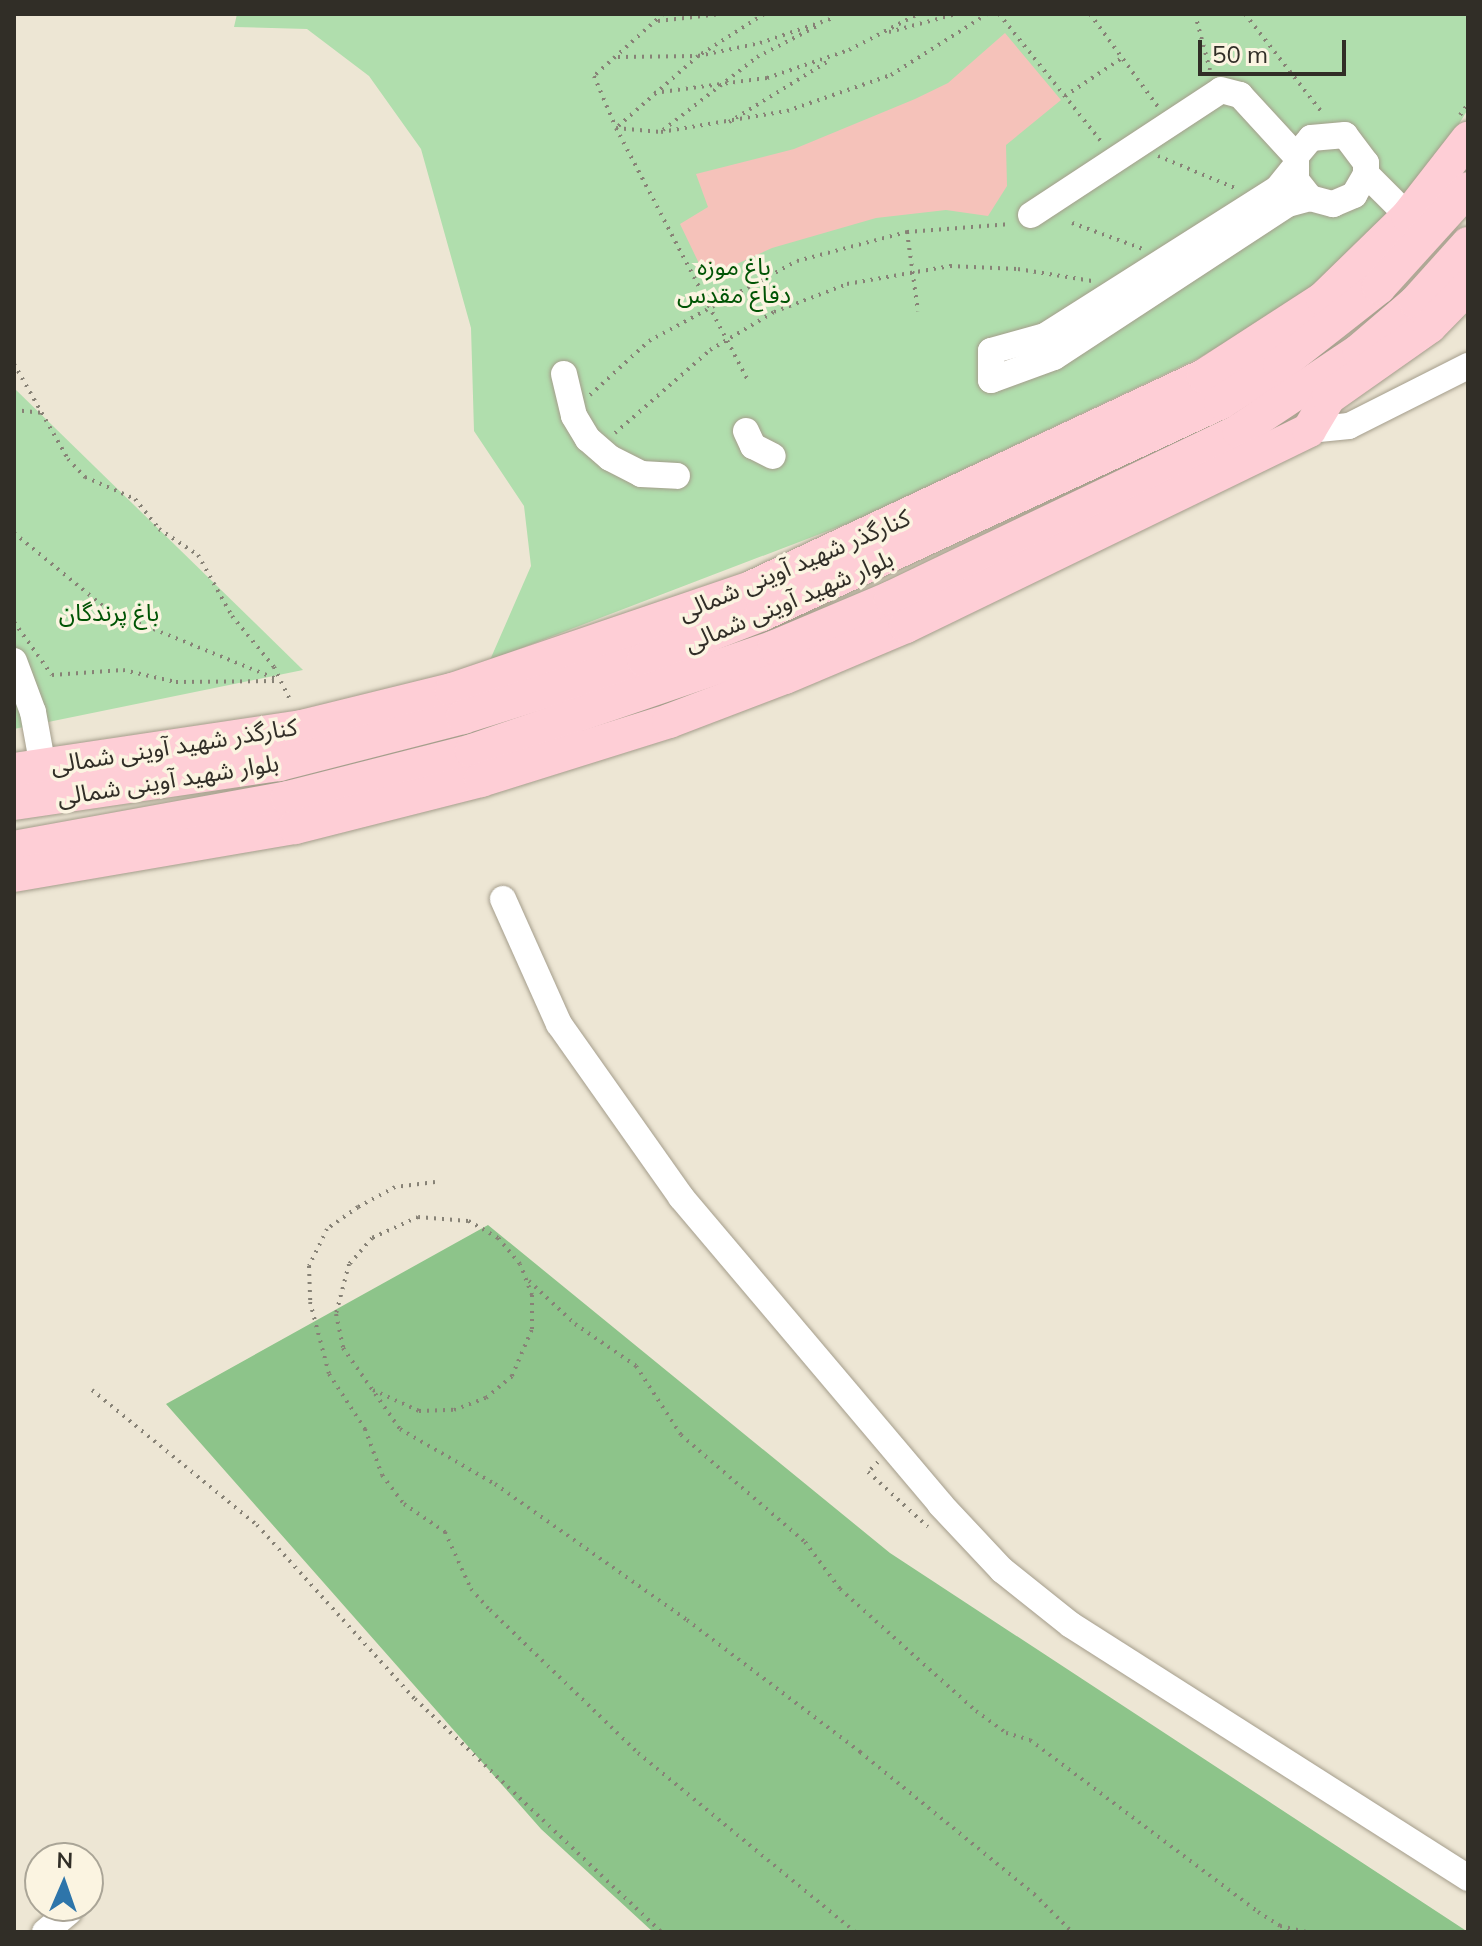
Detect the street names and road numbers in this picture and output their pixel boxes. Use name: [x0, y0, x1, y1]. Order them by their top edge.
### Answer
street label: کنارگذر شهید آوینی شمالی: [674, 503, 914, 627]
street label: بلوار شهید آوینی شمالی: [680, 544, 898, 658]
street label: کنارگذر شهید آوینی شمالی: [49, 712, 299, 780]
street label: بلوار شهید آوینی شمالی: [55, 748, 281, 812]

